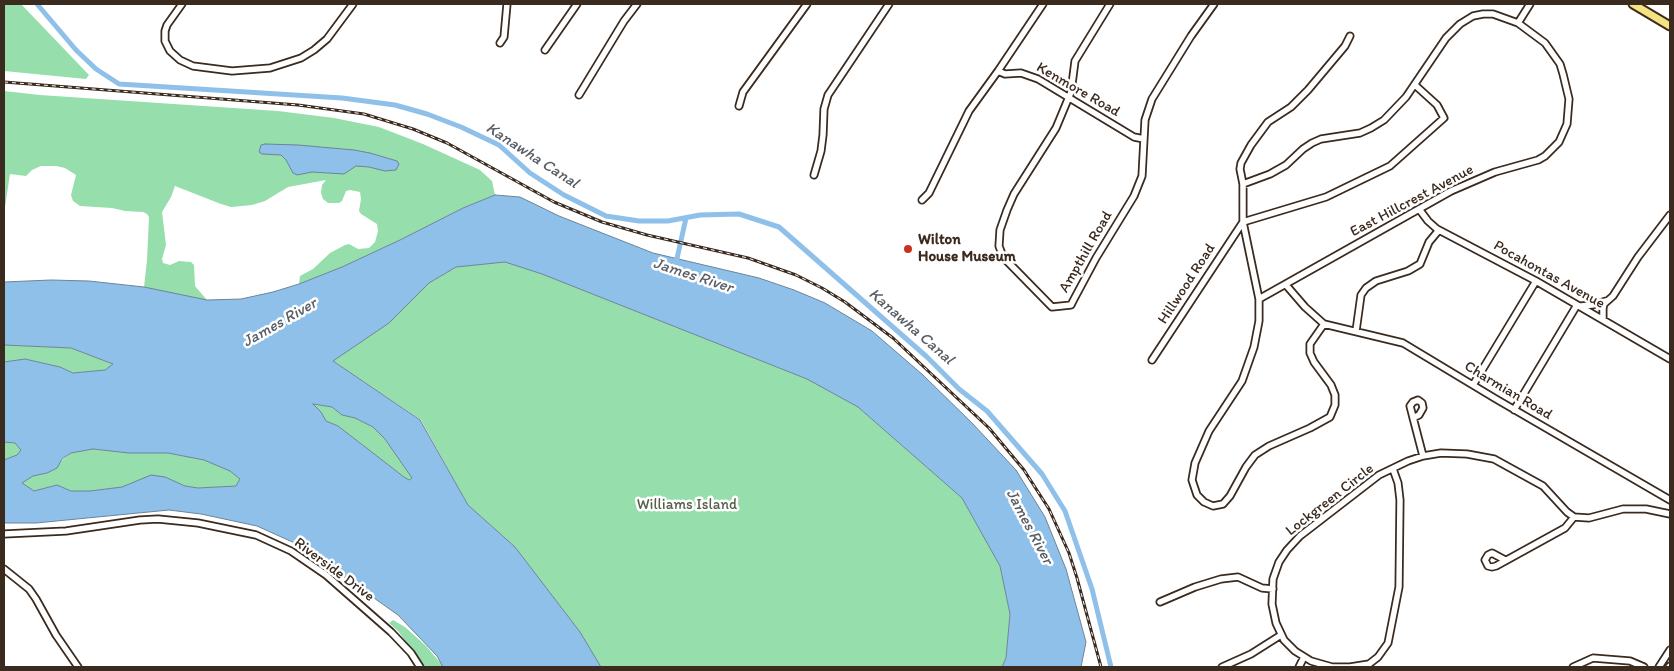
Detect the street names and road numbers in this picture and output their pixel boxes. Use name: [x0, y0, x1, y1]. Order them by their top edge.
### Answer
street label: Kenmore Road: [1033, 59, 1123, 121]
street label: East Hillcrest Avenue: [1347, 161, 1477, 241]
street label: Ampthill Road: [1055, 208, 1117, 296]
street label: Pocahontas Avenue: [1490, 237, 1608, 313]
street label: Hillwood Road: [1154, 240, 1220, 328]
street label: Charmian Road: [1461, 358, 1555, 424]
street label: Lockgreen Circle: [1282, 460, 1378, 540]
street label: Riverside Drive: [290, 534, 378, 606]

